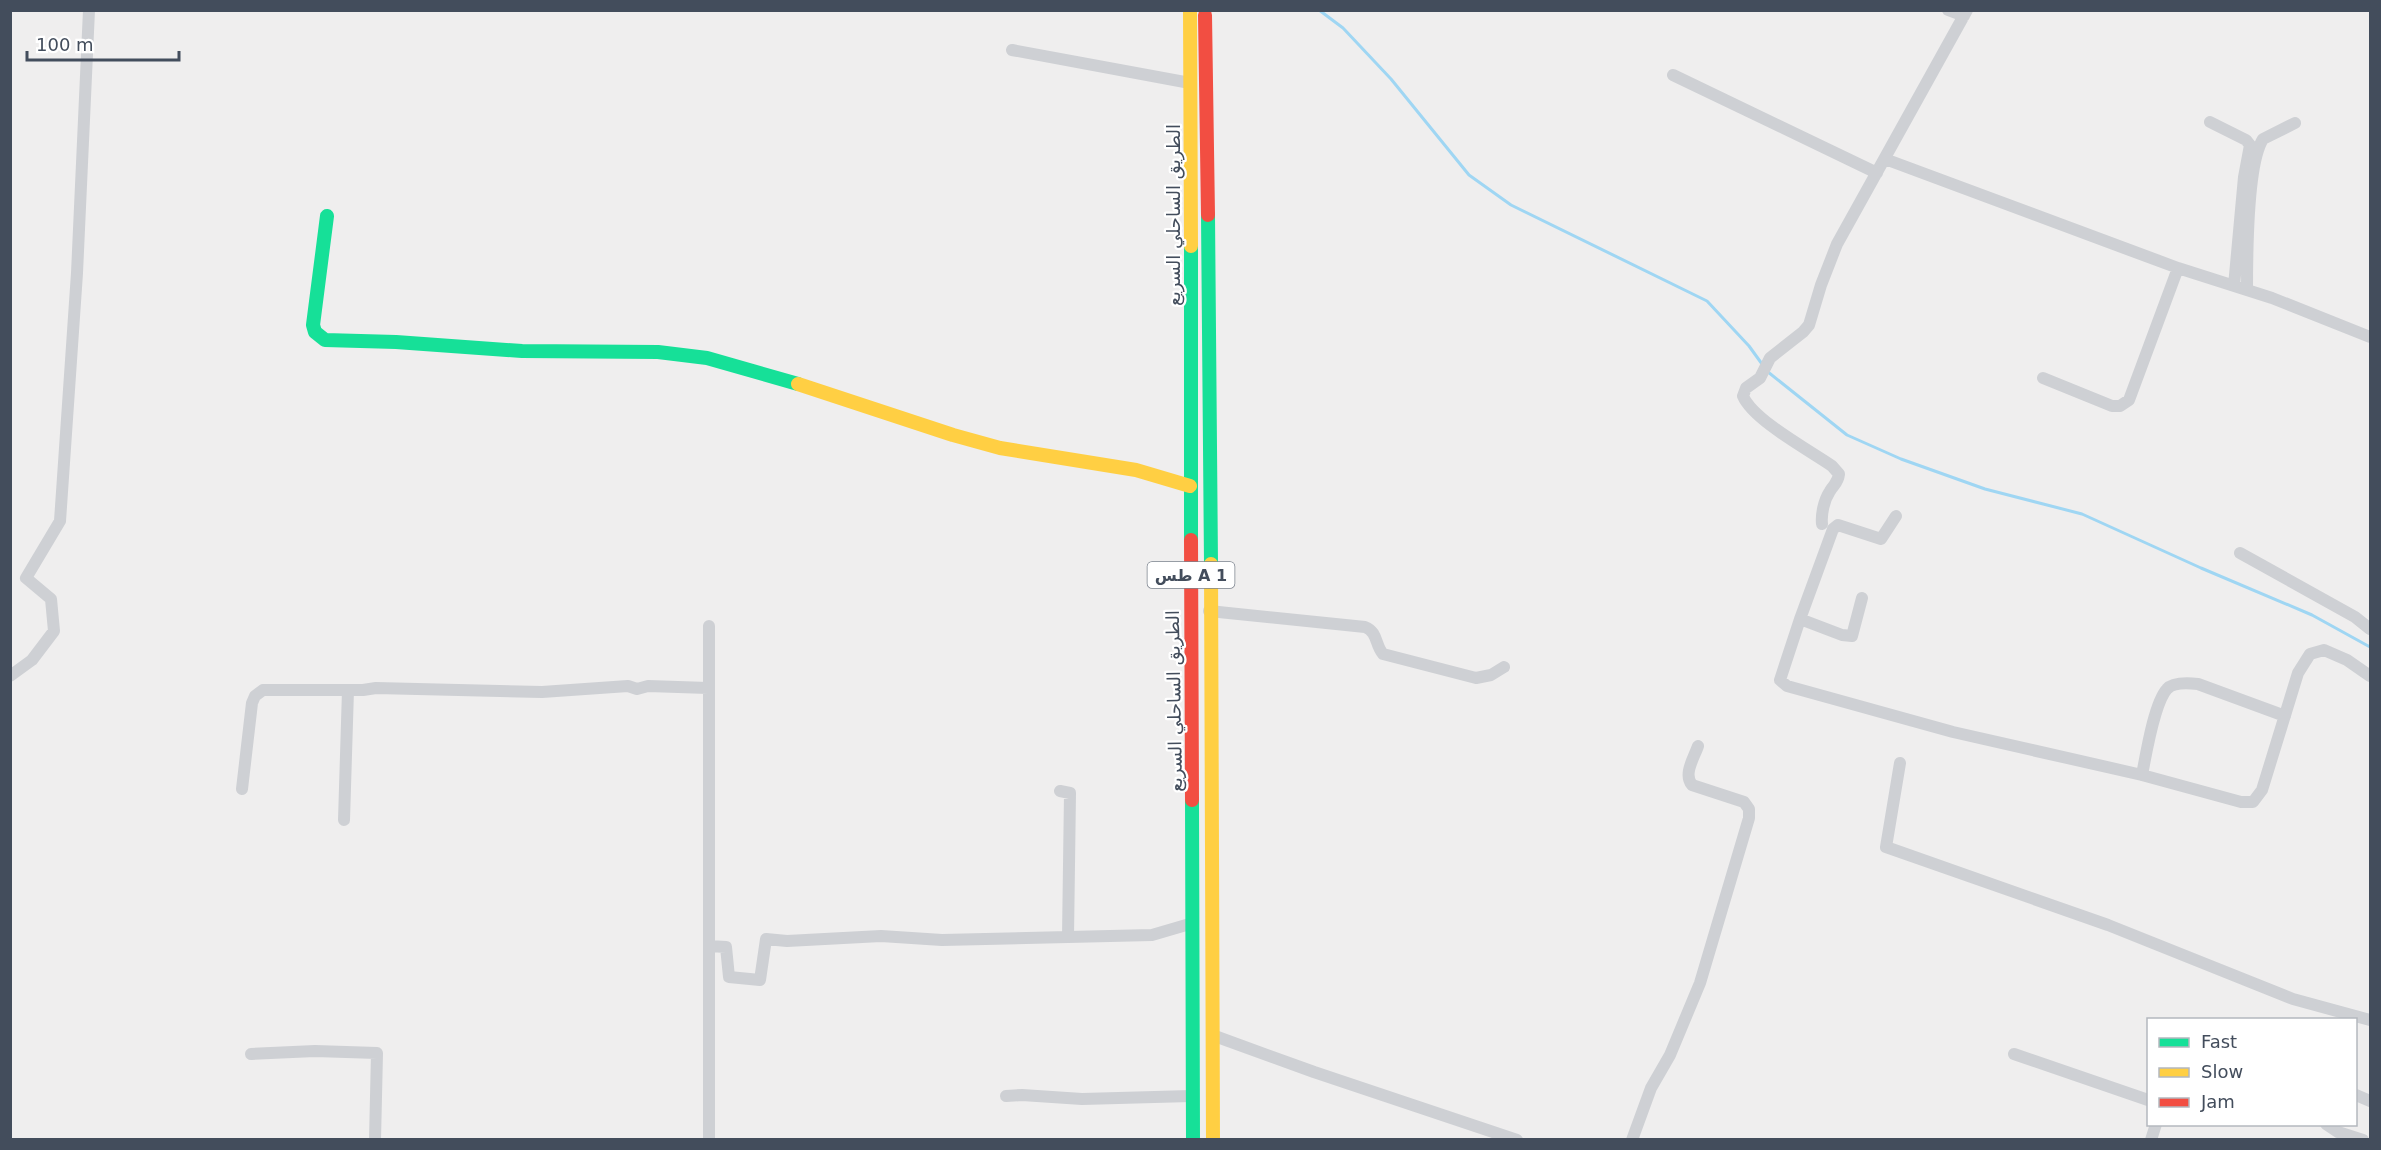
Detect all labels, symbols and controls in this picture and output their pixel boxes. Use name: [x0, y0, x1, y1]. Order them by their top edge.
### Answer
scale bar: [27, 24, 178, 62]
text: 100 m: [36, 34, 94, 55]
street label: الطريق الساحلي السريع: [1163, 124, 1185, 306]
road number: طس A 1: [1148, 562, 1234, 588]
street label: الطريق الساحلي السريع: [1162, 610, 1187, 792]
legend: [2147, 1018, 2357, 1126]
text: Fast: [2201, 1031, 2237, 1052]
text: Slow: [2201, 1061, 2243, 1082]
text: Jam: [2200, 1091, 2235, 1112]

